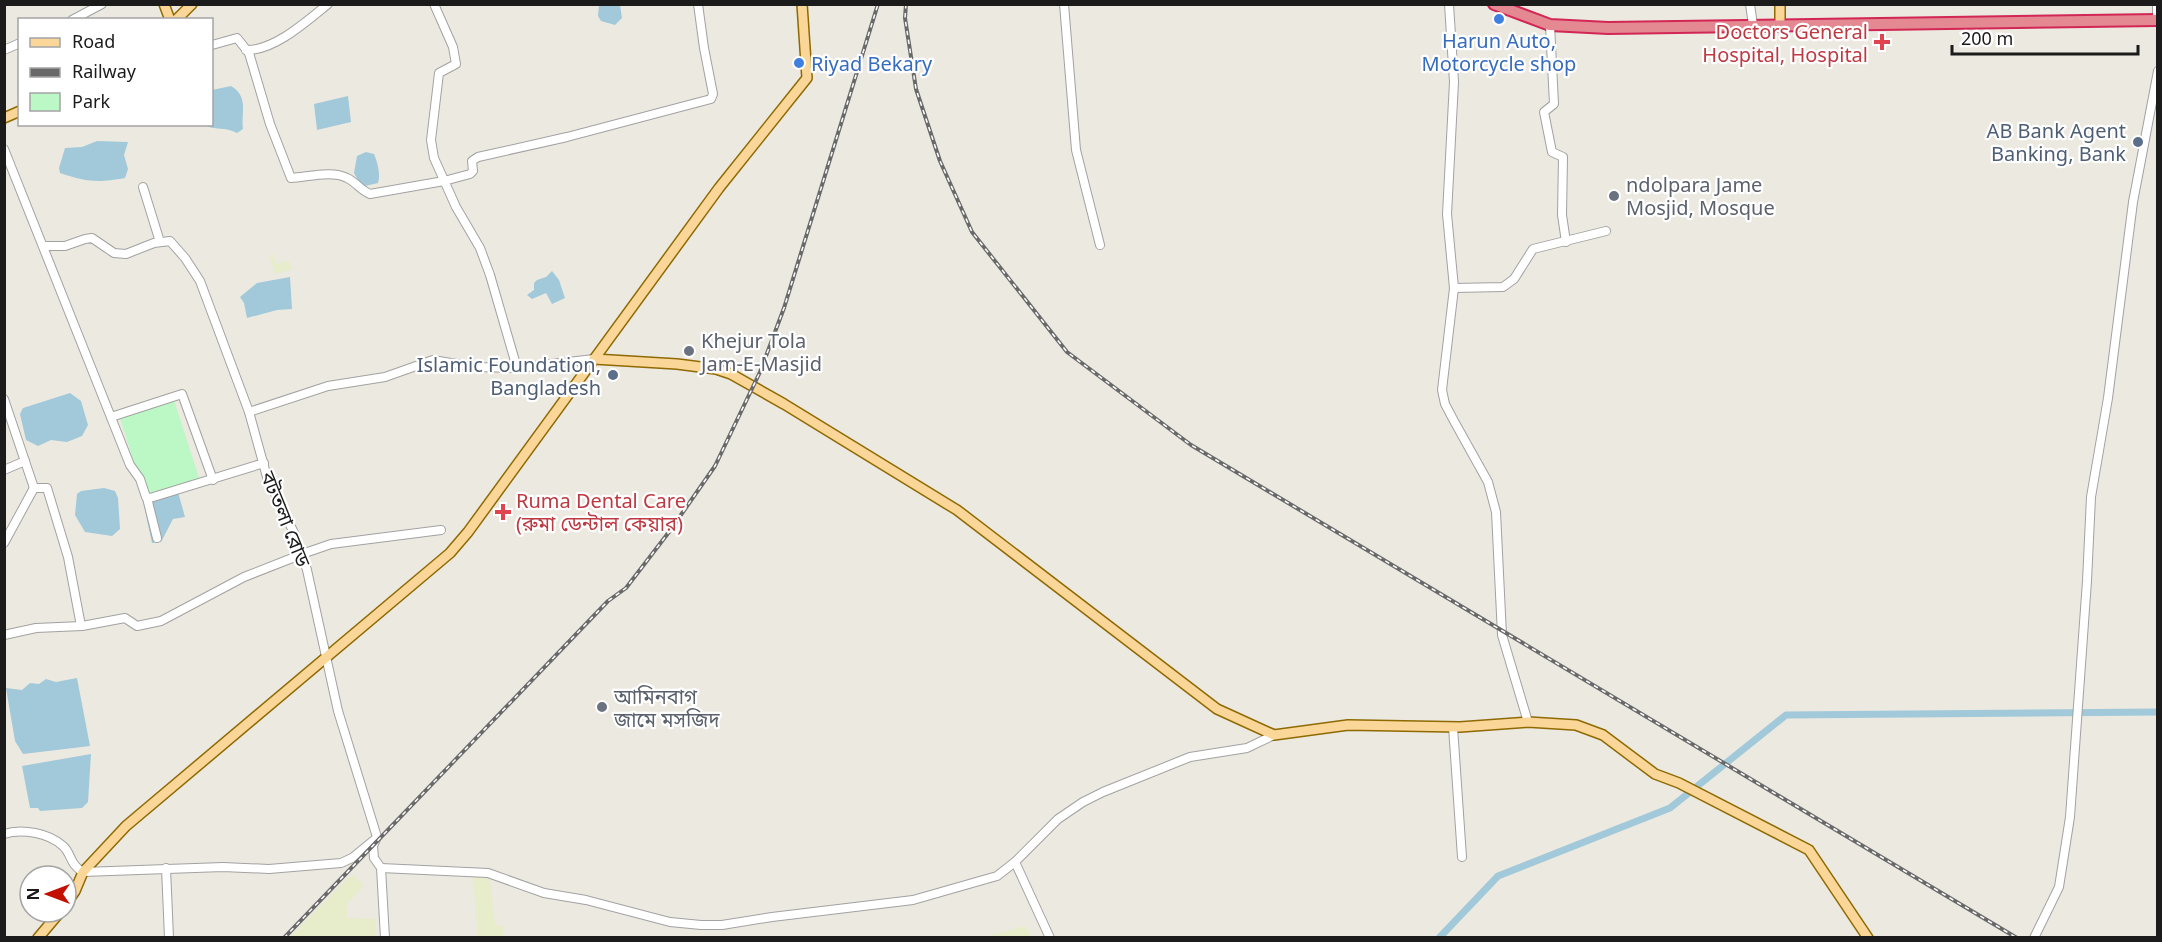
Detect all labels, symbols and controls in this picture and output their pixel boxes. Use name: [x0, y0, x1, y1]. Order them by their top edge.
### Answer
marker: Harun Auto, Motorcycle shop: [1492, 12, 1506, 26]
legend: [18, 18, 213, 126]
place label: Doctors General Hospital, Hospital: [1702, 18, 1868, 68]
scale bar: [1952, 18, 2138, 56]
text: 200 m: [1961, 26, 2013, 50]
place label: Harun Auto, Motorcycle shop: [1422, 27, 1576, 77]
text: Road: [72, 29, 115, 53]
marker: Doctors General Hospital, Hospital: [1873, 33, 1891, 51]
place label: Riyad Bekary: [811, 50, 933, 77]
marker: Riyad Bekary: [792, 56, 806, 70]
text: Railway: [72, 59, 137, 83]
text: Park: [72, 89, 110, 113]
place label: AB Bank Agent Banking, Bank: [1987, 117, 2126, 167]
marker: AB Bank Agent Banking, Bank: [2131, 135, 2145, 149]
place label: ndolpara Jame Mosjid, Mosque: [1626, 171, 1775, 221]
marker: ndolpara Jame Mosjid, Mosque: [1607, 189, 1621, 203]
place label: Khejur Tola Jam-E-Masjid: [699, 327, 822, 377]
marker: Khejur Tola Jam-E-Masjid: [682, 344, 696, 358]
place label: Islamic Foundation, Bangladesh: [417, 351, 601, 401]
marker: Islamic Foundation, Bangladesh: [606, 368, 620, 382]
street label: বটতলা রোড: [254, 466, 318, 572]
place label: Ruma Dental Care (রুমা ডেন্টাল কেয়ার): [516, 487, 686, 537]
marker: Ruma Dental Care (রুমা ডেন্টাল কেয়ার): [494, 503, 512, 521]
place label: আমিনবাগ জামে মসজিদ: [613, 683, 720, 733]
marker: আমিনবাগ জামে মসজিদ: [595, 700, 609, 714]
north arrow: [18, 864, 78, 924]
text: N: [22, 887, 44, 901]

